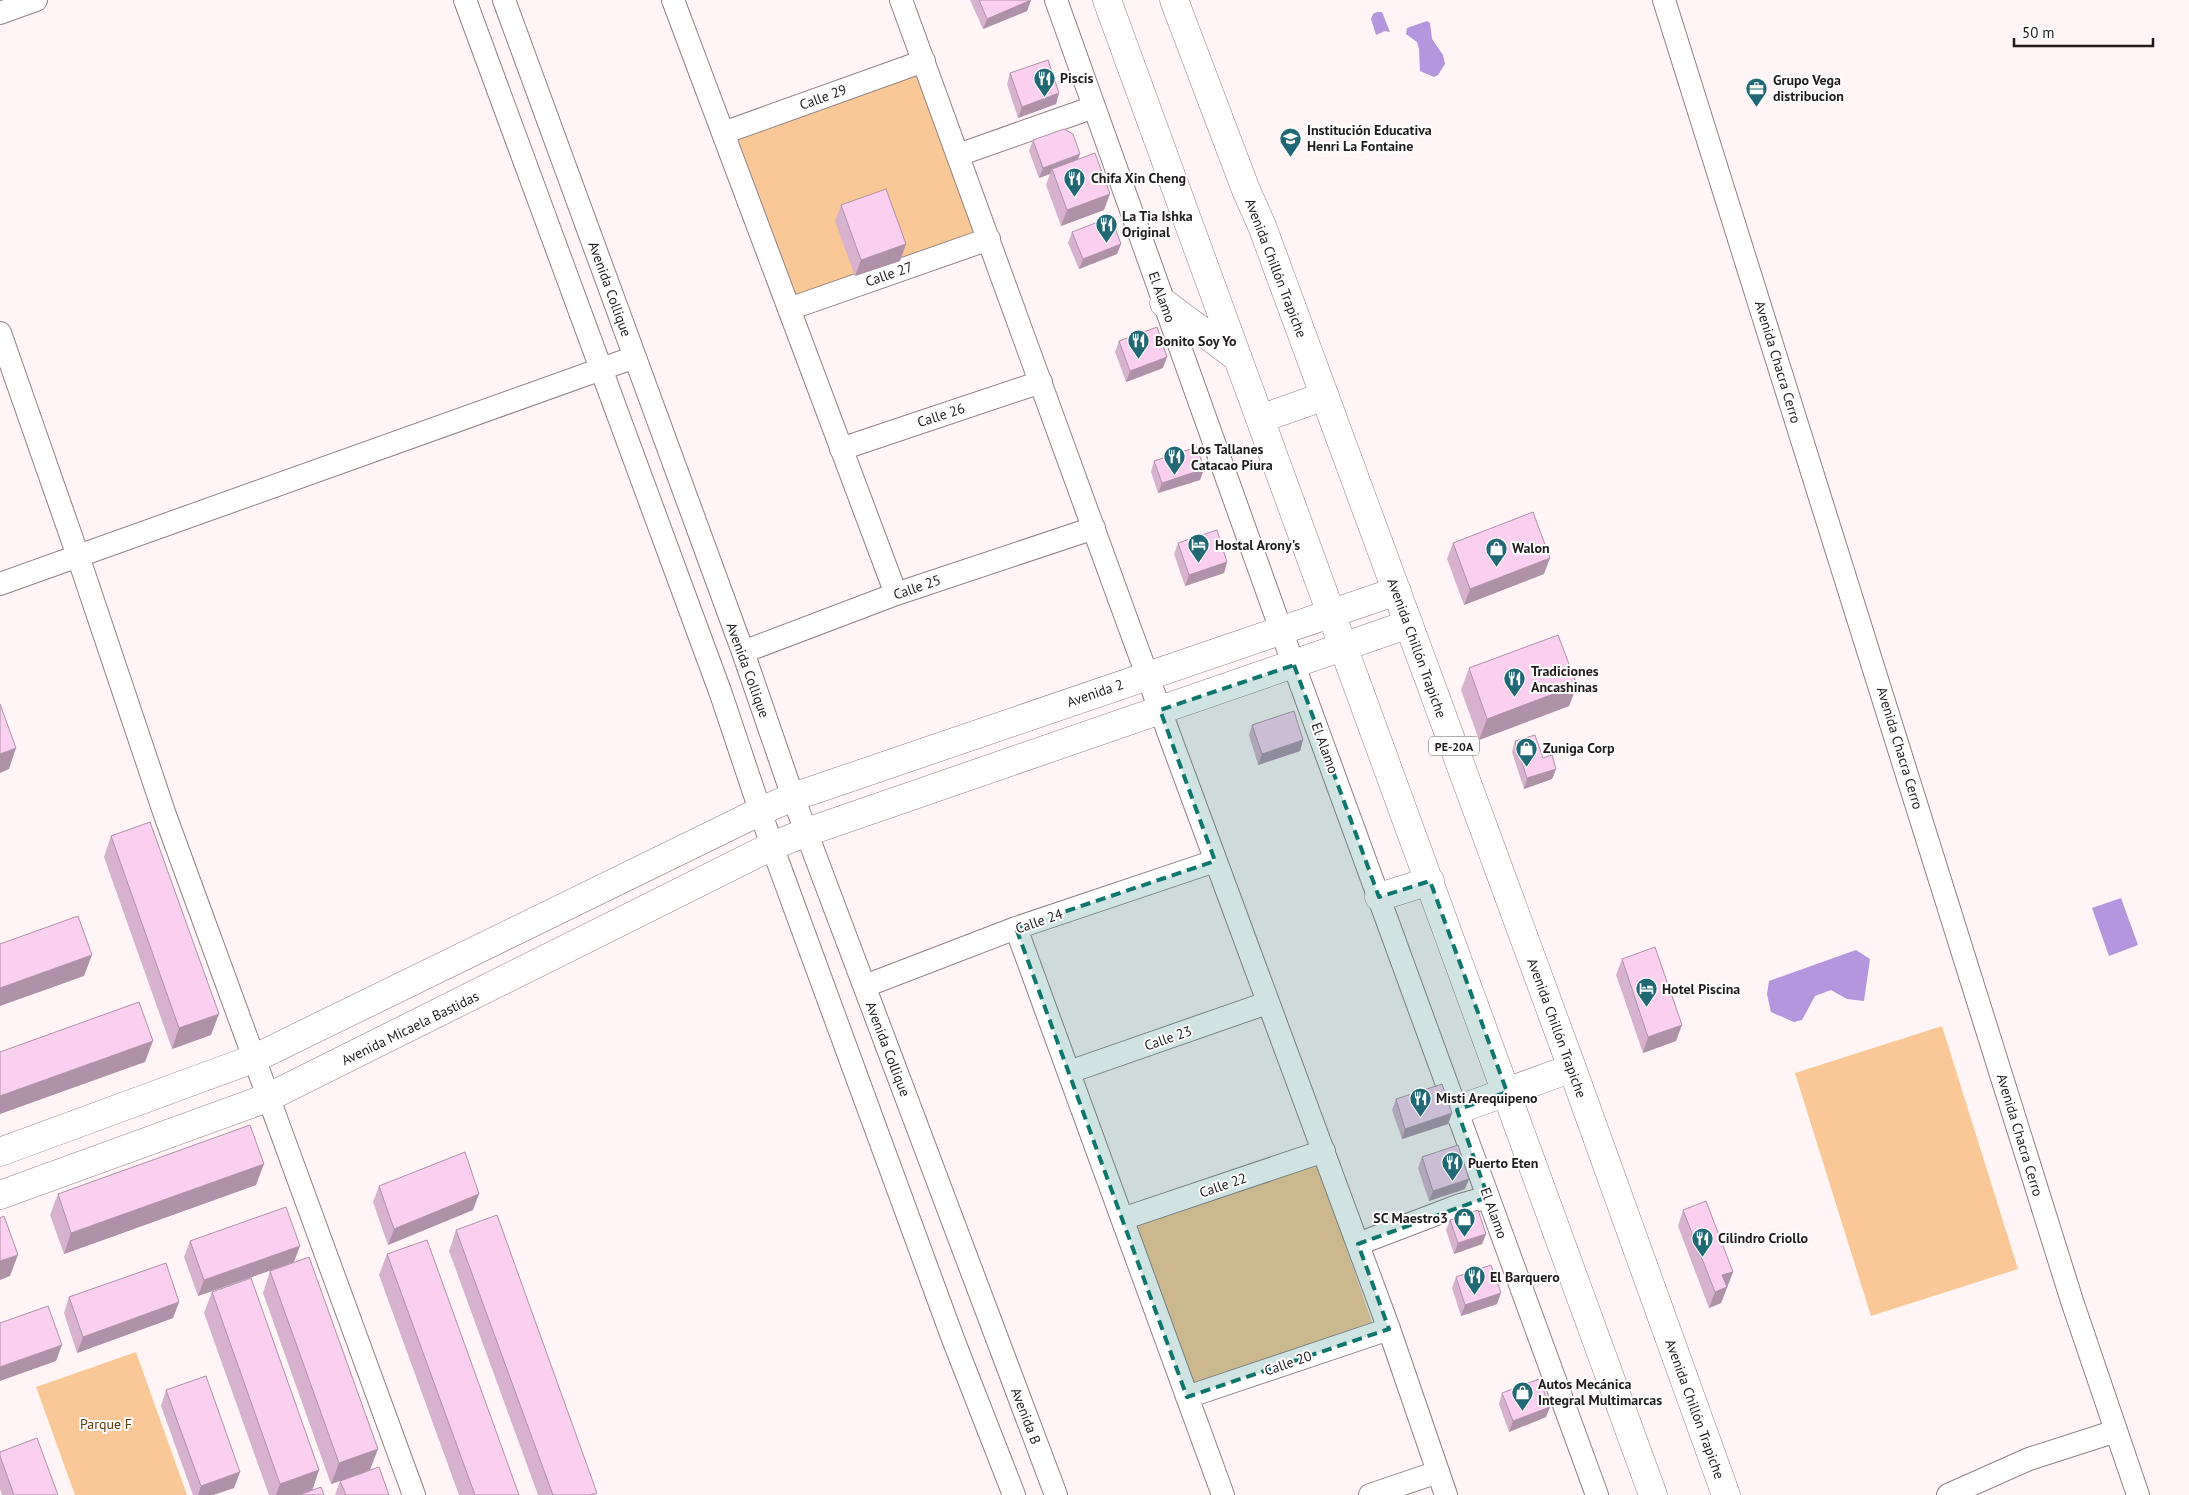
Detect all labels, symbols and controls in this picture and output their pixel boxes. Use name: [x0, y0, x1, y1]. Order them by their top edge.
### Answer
scale bar: [2014, 15, 2153, 47]
text: 50 m: [2022, 23, 2055, 42]
restaurant icon: Piscis: [1032, 66, 1056, 97]
place label: Piscis: [1060, 69, 1094, 87]
place label: Grupo Vega distribucion: [1773, 71, 1844, 105]
office icon: Grupo Vega distribucion: [1745, 76, 1769, 107]
street label: Calle 29: [797, 80, 849, 114]
place label: Institución Educativa Henri La Fontaine: [1307, 121, 1432, 155]
school or university icon: Institución Educativa Henri La Fontaine: [1279, 126, 1303, 157]
restaurant icon: Chifa Xin Cheng: [1063, 166, 1087, 197]
place label: Chifa Xin Cheng: [1091, 169, 1186, 187]
street label: Avenida Chillón Trapiche: [1241, 196, 1311, 340]
place label: La Tia Ishka Original: [1122, 207, 1193, 241]
restaurant icon: La Tia Ishka Original: [1094, 212, 1118, 243]
street label: Avenida Collique: [584, 239, 636, 339]
street label: Calle 27: [863, 258, 915, 290]
street label: El Alamo: [1144, 269, 1180, 325]
street label: Avenida Chacra Cerro: [1751, 299, 1805, 425]
restaurant icon: Bonito Soy Yo: [1127, 329, 1151, 360]
place label: Bonito Soy Yo: [1155, 332, 1237, 350]
street label: Calle 26: [915, 399, 967, 431]
place label: Los Tallanes Catacao Piura: [1191, 440, 1273, 474]
restaurant icon: Los Tallanes Catacao Piura: [1163, 445, 1187, 476]
hotel icon: Hostal Arony's: [1187, 533, 1211, 564]
place label: Hostal Arony's: [1215, 536, 1300, 554]
shop icon: Walon: [1484, 536, 1508, 567]
place label: Walon: [1512, 539, 1550, 557]
street label: Calle 25: [891, 571, 943, 603]
street label: Avenida Chillón Trapiche: [1383, 576, 1451, 720]
street label: Avenida Collique: [722, 620, 774, 720]
place label: Tradiciones Ancashinas: [1531, 662, 1599, 696]
restaurant icon: Tradiciones Ancashinas: [1503, 667, 1527, 698]
street label: Avenida 2: [1064, 675, 1126, 711]
street label: Avenida Chacra Cerro: [1873, 685, 1927, 811]
street label: El Alamo: [1307, 720, 1343, 776]
road number: PE-20A: [1429, 736, 1479, 756]
shop icon: Zuniga Corp: [1515, 736, 1539, 767]
place label: Zuniga Corp: [1543, 739, 1615, 757]
street label: Calle 24: [1013, 904, 1065, 937]
street label: Avenida Chillón Trapiche: [1523, 956, 1591, 1100]
hotel icon: Hotel Piscina: [1634, 977, 1658, 1008]
place label: Hotel Piscina: [1662, 980, 1740, 998]
street label: Avenida Micaela Bastidas: [338, 987, 482, 1069]
street label: Avenida Collique: [862, 999, 914, 1099]
street label: Calle 23: [1142, 1022, 1194, 1054]
street label: Avenida Chacra Cerro: [1993, 1072, 2047, 1198]
restaurant icon: Misti Arequipeno: [1408, 1086, 1432, 1117]
place label: Misti Arequipeno: [1436, 1089, 1538, 1107]
restaurant icon: Puerto Eten: [1440, 1151, 1464, 1182]
place label: Puerto Eten: [1468, 1154, 1538, 1172]
street label: Calle 22: [1197, 1169, 1249, 1201]
street label: El Alamo: [1476, 1185, 1512, 1241]
shop icon: SC Maestro3: [1452, 1206, 1476, 1237]
place label: SC Maestro3: [1373, 1209, 1448, 1227]
restaurant icon: Cilindro Criollo: [1690, 1226, 1714, 1257]
place label: Cilindro Criollo: [1718, 1229, 1809, 1247]
restaurant icon: El Barquero: [1462, 1265, 1486, 1296]
place label: El Barquero: [1490, 1268, 1560, 1286]
street label: Avenida Chillón Trapiche: [1661, 1337, 1729, 1481]
street label: Calle 20: [1262, 1346, 1314, 1379]
place label: Autos Mecánica Integral Multimarcas: [1538, 1375, 1662, 1409]
shop icon: Autos Mecánica Integral Multimarcas: [1510, 1380, 1534, 1411]
street label: Avenida B: [1007, 1385, 1045, 1447]
park label: Parque F: [80, 1415, 132, 1433]

